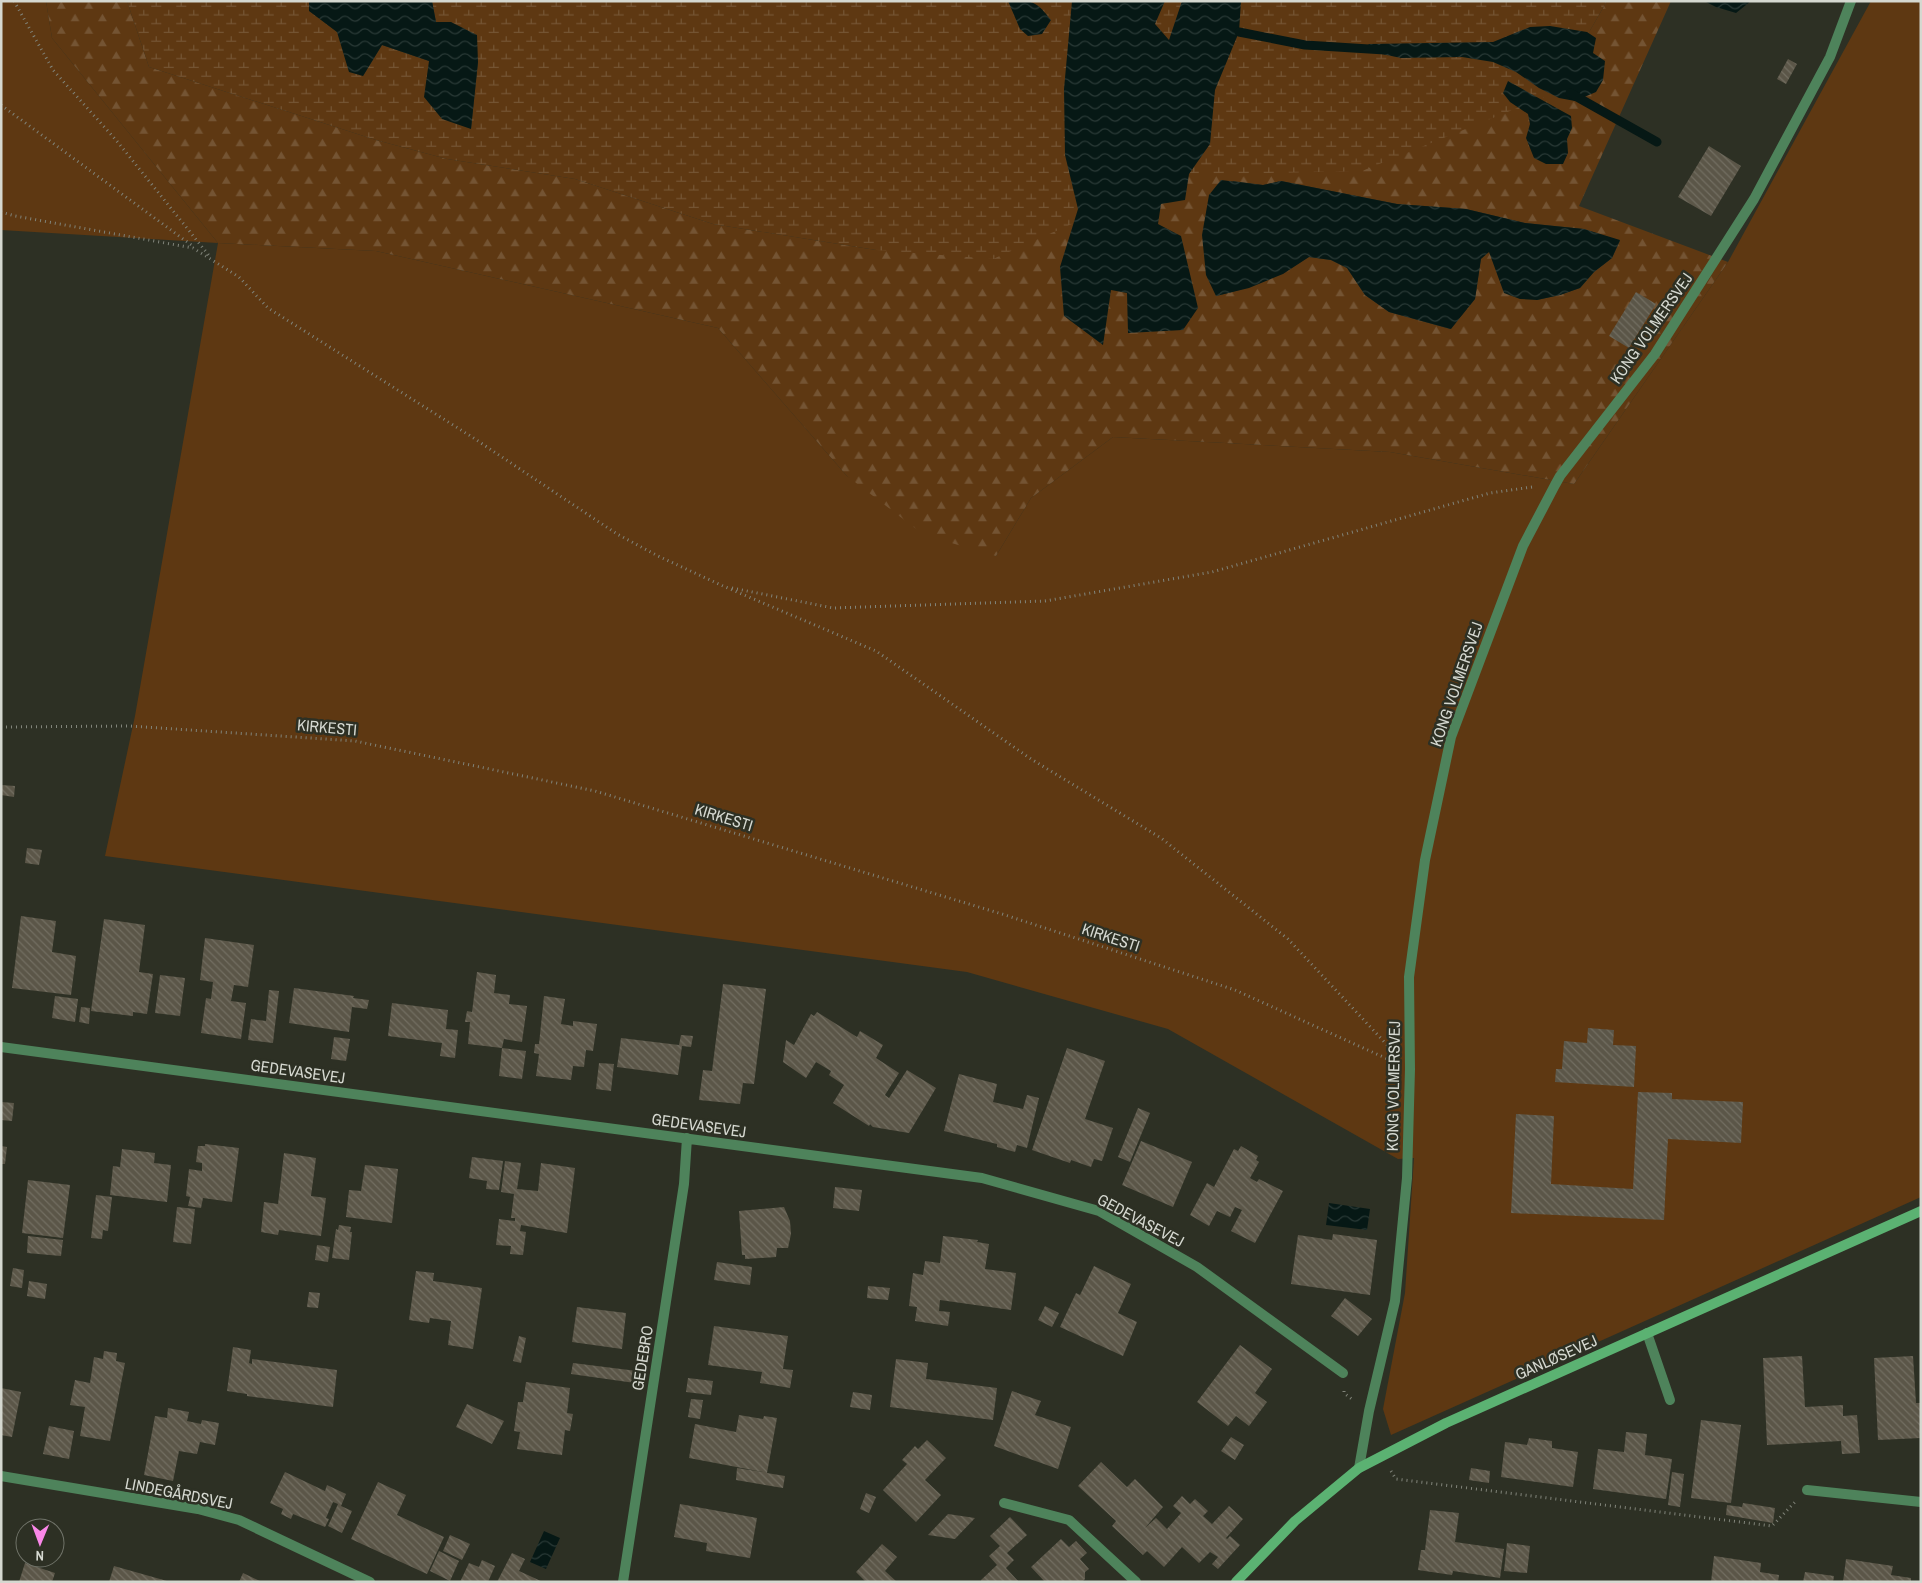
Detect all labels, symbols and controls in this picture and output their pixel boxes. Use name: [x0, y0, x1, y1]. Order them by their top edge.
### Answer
street label: KONG VOLMERSVEJ: [1605, 268, 1697, 388]
street label: KONG VOLMERSVEJ: [1424, 619, 1488, 749]
street label: KIRKESTI: [296, 713, 358, 741]
street label: KIRKESTI: [692, 798, 756, 836]
street label: KIRKESTI: [1079, 917, 1143, 957]
street label: KONG VOLMERSVEJ: [1381, 1021, 1405, 1151]
street label: GEDEVASEVEJ: [249, 1053, 347, 1089]
street label: GEDEVASEVEJ: [650, 1107, 748, 1143]
street label: GEDEVASEVEJ: [1094, 1188, 1188, 1252]
street label: GEDEBRO: [626, 1324, 658, 1392]
street label: GANLØSEVEJ: [1512, 1329, 1600, 1385]
street label: LINDEGÅRDSVEJ: [123, 1472, 235, 1514]
north arrow: [15, 1518, 65, 1568]
text: N: [35, 1547, 44, 1565]

